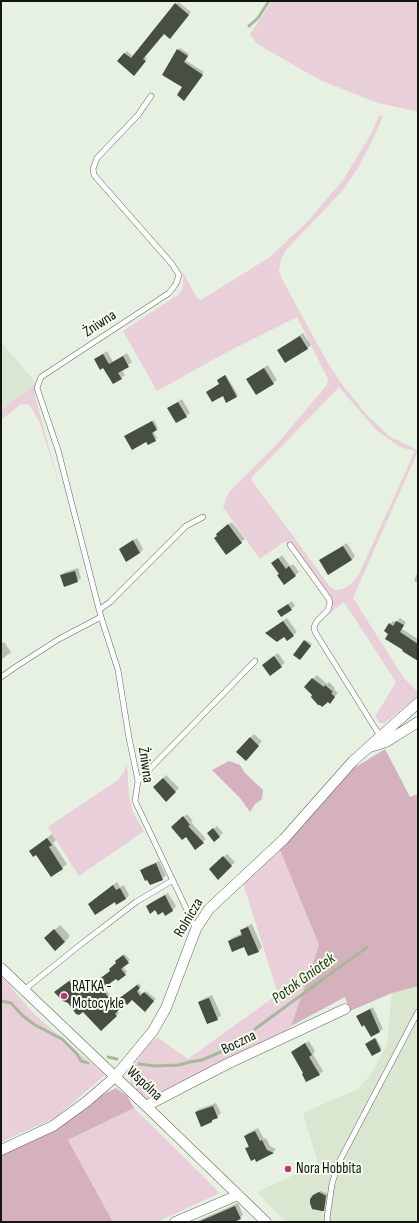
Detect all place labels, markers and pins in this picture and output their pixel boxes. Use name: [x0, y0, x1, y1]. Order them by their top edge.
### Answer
place label: RATKA - Motocykle: [72, 978, 124, 1013]
marker: RATKA - Motocykle: [59, 991, 69, 1001]
place label: Nora Hobbita: [296, 1160, 361, 1178]
marker: Nora Hobbita: [283, 1164, 293, 1174]

